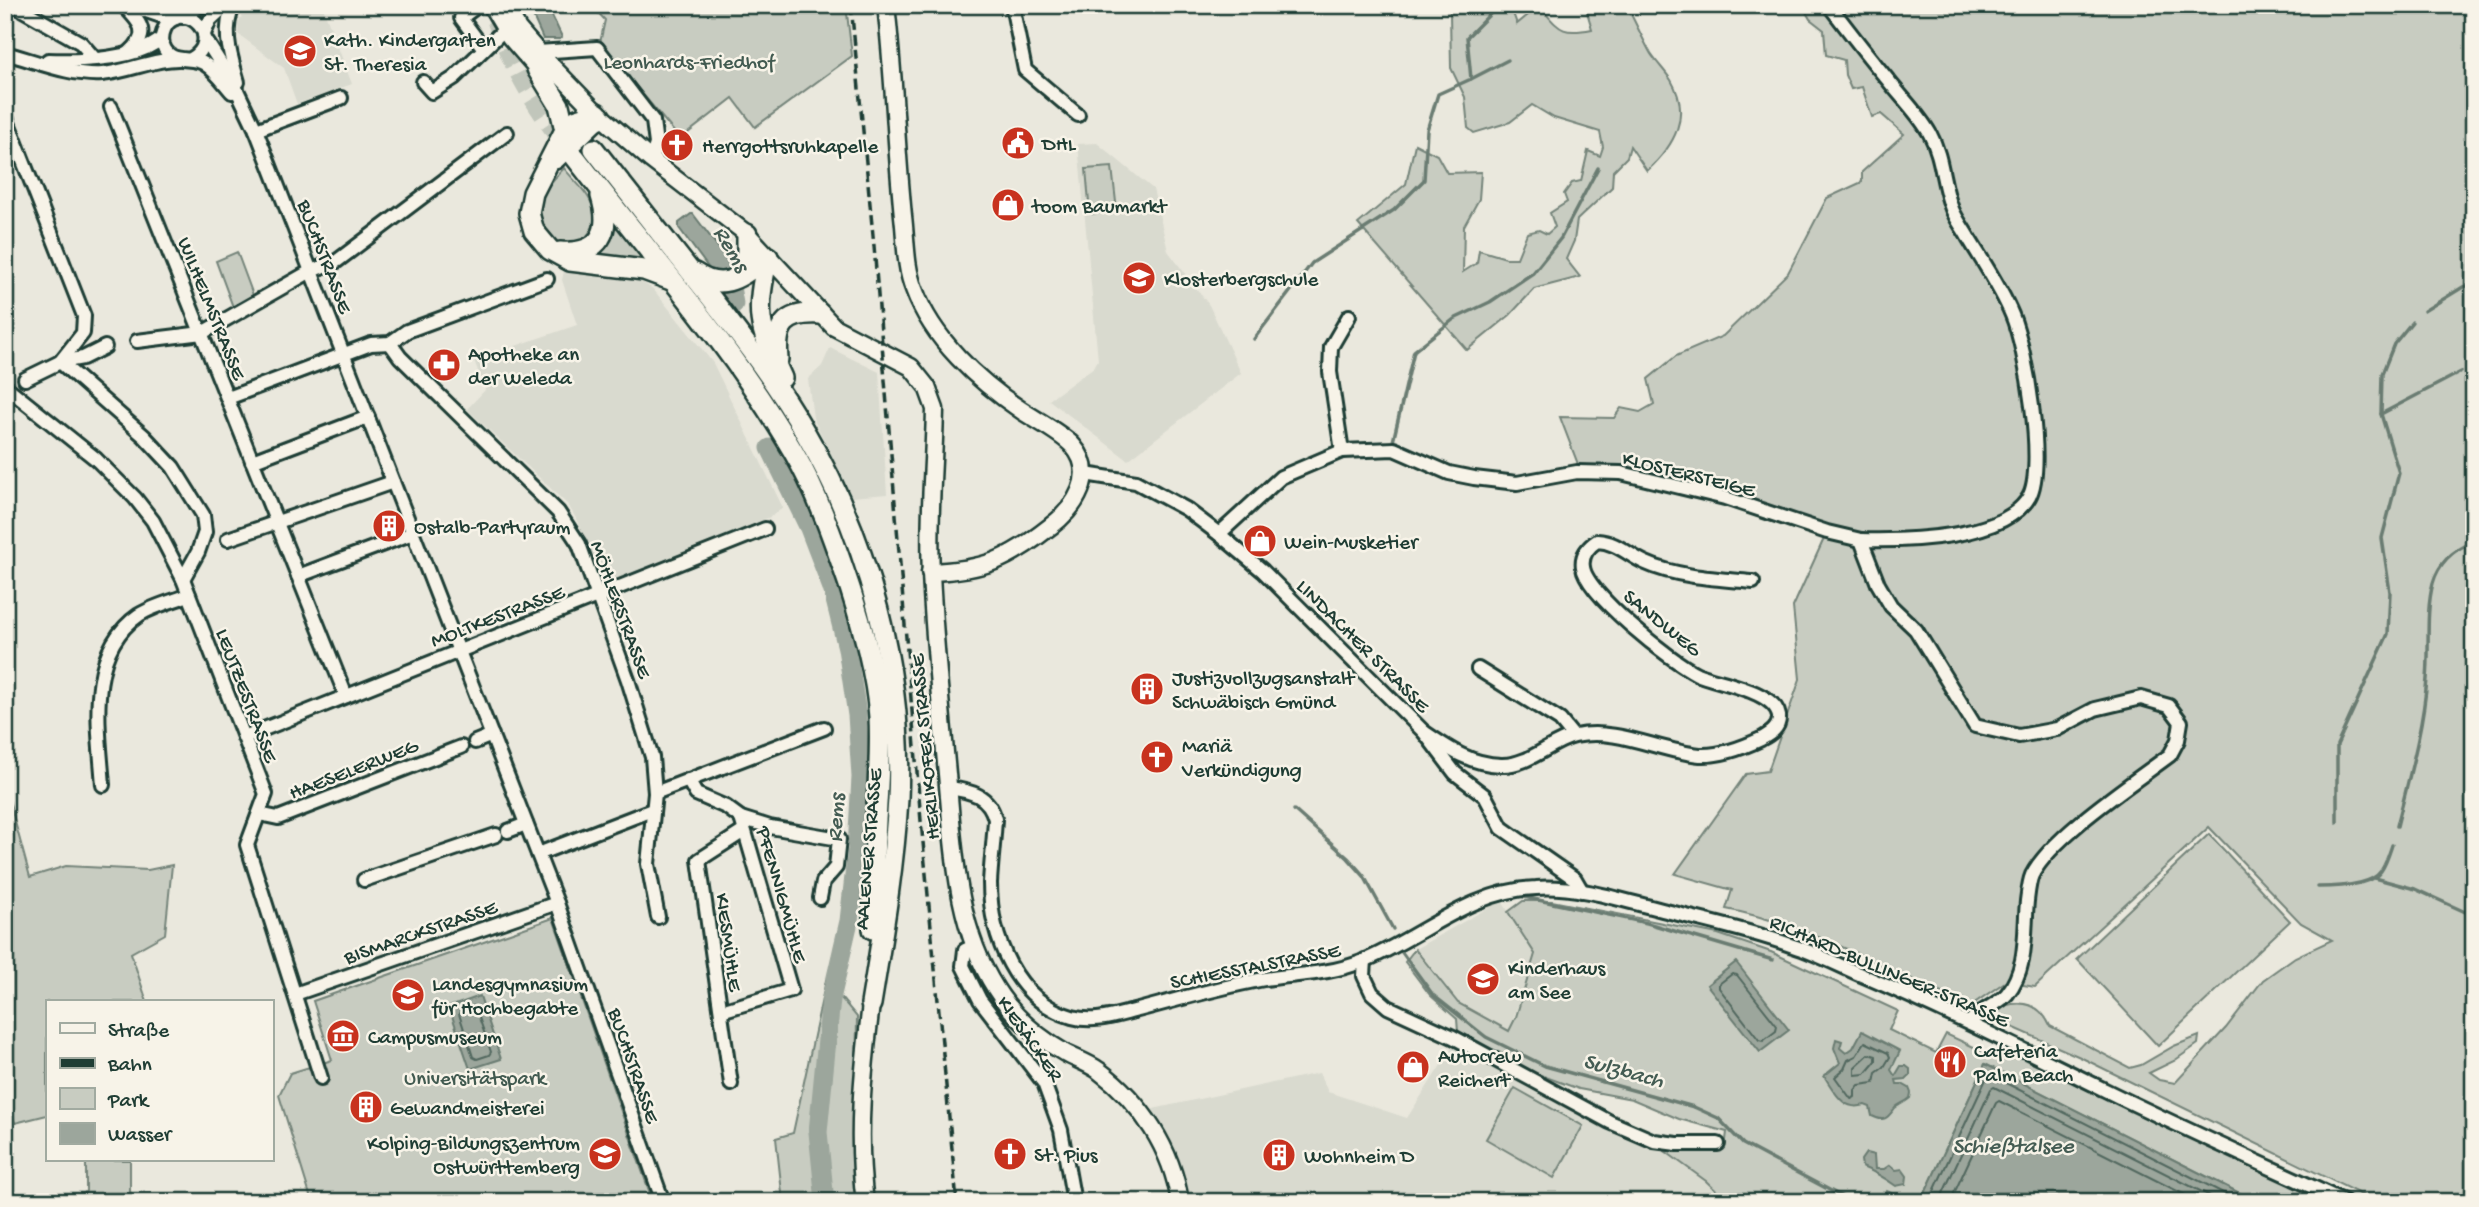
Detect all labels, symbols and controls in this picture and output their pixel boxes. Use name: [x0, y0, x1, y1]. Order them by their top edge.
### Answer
place label: Kath. Kindergarten St. Theresia: [324, 30, 496, 79]
school or university icon: Kath. Kindergarten St. Theresia: [281, 32, 319, 70]
park label: Leonhards-Friedhof: [604, 52, 776, 77]
public building icon: DHL: [999, 124, 1037, 162]
church icon: Herrgottsruhkapelle: [658, 126, 696, 164]
place label: DHL: [1040, 134, 1077, 159]
place label: Herrgottsruhkapelle: [702, 136, 879, 161]
shop icon: toom Baumarkt: [989, 186, 1027, 224]
street label: BUCHSTRASSE: [289, 196, 356, 319]
place label: toom Baumarkt: [1030, 196, 1169, 221]
water label: Rems: [706, 222, 755, 280]
street label: WILHELMSTRASSE: [170, 234, 250, 385]
school or university icon: Klosterbergschule: [1120, 259, 1158, 297]
place label: Klosterbergschule: [1164, 269, 1320, 294]
place label: Apotheke an der Weleda: [468, 344, 579, 393]
pharmacy icon: Apotheke an der Weleda: [425, 346, 463, 384]
street label: KLOSTERSTEIGE: [1619, 448, 1758, 505]
building icon: Ostalb-Partyraum: [370, 507, 408, 545]
place label: Ostalb-Partyraum: [414, 517, 570, 542]
shop icon: Wein-Musketier: [1241, 522, 1279, 560]
place label: Wein-Musketier: [1284, 532, 1419, 557]
street label: MÖHLERSTRASSE: [582, 538, 656, 683]
street label: LINDACHER STRASSE: [1289, 575, 1434, 720]
street label: MOLTKESTRASSE: [428, 581, 570, 655]
street label: SANDWEG: [1617, 586, 1706, 664]
street label: LEUTZESTRASSE: [208, 626, 282, 768]
street label: HERLIKOFER STRASSE: [907, 652, 948, 841]
place label: Justizvollzugsanstalt Schwäbisch Gmünd: [1172, 668, 1357, 717]
building icon: Justizvollzugsanstalt Schwäbisch Gmünd: [1128, 670, 1166, 708]
street label: HAESELERWEG: [286, 735, 423, 807]
place label: Mariä Verkündigung: [1181, 736, 1302, 785]
church icon: Mariä Verkündigung: [1138, 738, 1176, 776]
street label: AALENER STRASSE: [851, 767, 890, 931]
water label: Rems: [823, 791, 852, 843]
street label: PFENNIGMÜHLE: [748, 823, 811, 967]
street label: KIESMÜHLE: [707, 892, 746, 994]
street label: BISMARCKSTRASSE: [340, 896, 502, 973]
street label: RICHARD-BULLINGER-STRASSE: [1765, 911, 2013, 1035]
street label: SCHIESSTALSTRASSE: [1169, 940, 1344, 997]
place label: Kinderhaus am See: [1508, 958, 1606, 1007]
school or university icon: Kinderhaus am See: [1464, 960, 1502, 998]
place label: Landesgymnasium für Hochbegabte: [431, 974, 588, 1023]
school or university icon: Landesgymnasium für Hochbegabte: [389, 976, 427, 1014]
street label: KIESÄCKER: [990, 992, 1067, 1088]
legend: [46, 1000, 273, 1162]
street label: BUCHSTRASSE: [600, 1004, 663, 1128]
museum icon: Campusmuseum: [324, 1017, 362, 1055]
text: Straße: [108, 1020, 170, 1045]
place label: Campusmuseum: [368, 1027, 502, 1052]
place label: Cafeteria Palm Beach: [1973, 1041, 2073, 1090]
restaurant icon: Cafeteria Palm Beach: [1931, 1043, 1969, 1081]
place label: Autocrew Reichert: [1438, 1046, 1522, 1095]
shop icon: Autocrew Reichert: [1394, 1048, 1432, 1086]
water label: Sulzbach: [1580, 1049, 1667, 1096]
text: Bahn: [107, 1054, 152, 1079]
park label: Universitätspark: [404, 1068, 549, 1093]
building icon: Gewandmeisterei: [347, 1088, 385, 1126]
text: Park: [107, 1090, 151, 1115]
place label: Gewandmeisterei: [390, 1098, 545, 1123]
text: Wasser: [108, 1124, 173, 1149]
place label: Kolping-Bildungszentrum Ostwürttemberg: [367, 1133, 580, 1182]
water label: Schießtalsee: [1952, 1134, 2075, 1161]
school or university icon: Kolping-Bildungszentrum Ostwürttemberg: [586, 1135, 624, 1173]
church icon: St. Pius: [991, 1135, 1029, 1173]
building icon: Wohnheim D: [1260, 1136, 1298, 1174]
place label: St. Pius: [1034, 1145, 1099, 1170]
place label: Wohnheim D: [1304, 1146, 1415, 1171]

